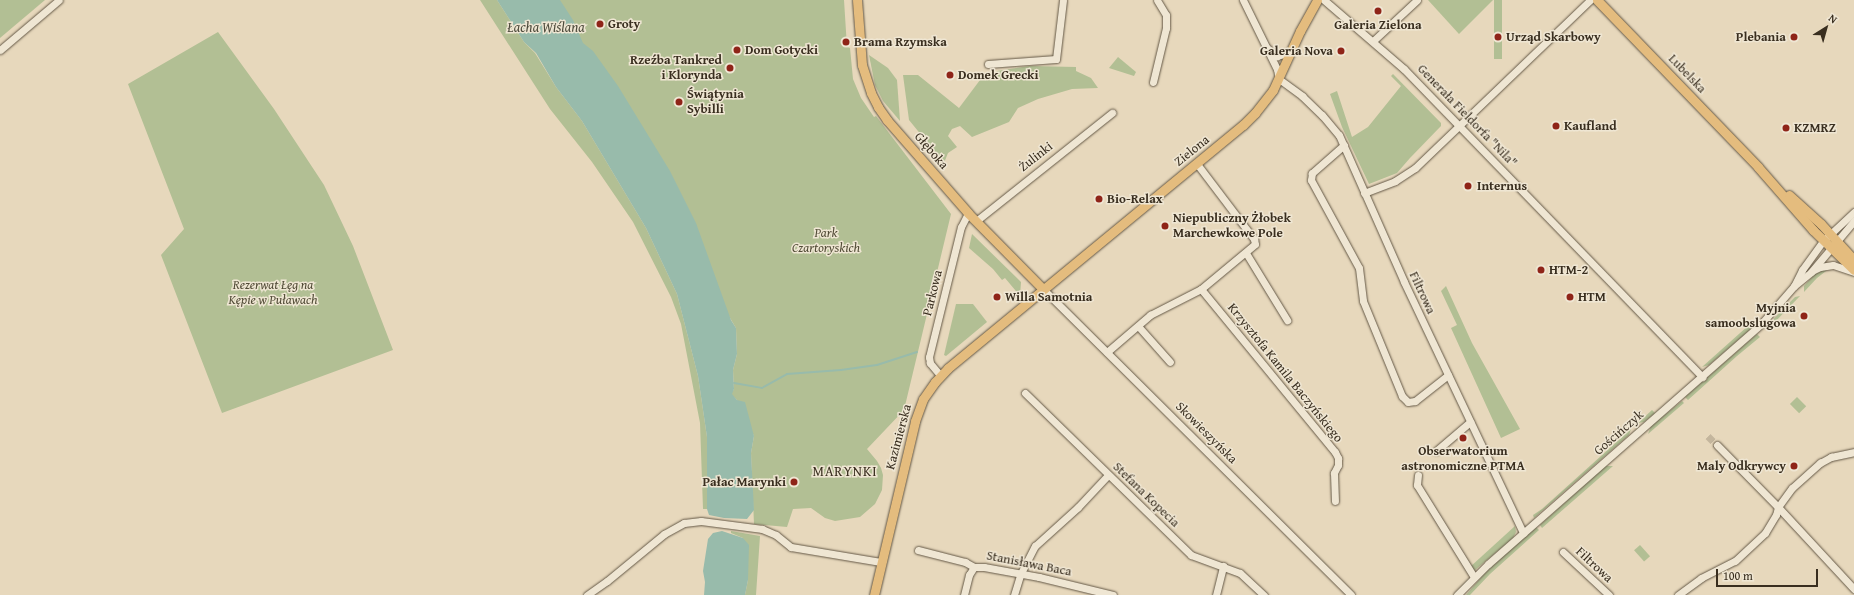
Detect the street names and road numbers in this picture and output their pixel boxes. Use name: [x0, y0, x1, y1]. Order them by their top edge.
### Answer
street label: Lubelska: [1665, 51, 1709, 97]
street label: Generała Fieldorfa "Nila": [1414, 61, 1520, 171]
street label: Głęboka: [911, 129, 951, 173]
street label: Zielona: [1171, 132, 1213, 170]
street label: Żulinki: [1016, 139, 1056, 175]
street label: Parkowa: [920, 269, 946, 317]
street label: Filtrowa: [1405, 269, 1439, 317]
street label: Krzysztofa Kamila Baczyńskiego: [1224, 300, 1346, 446]
street label: Skowieszyńska: [1172, 399, 1240, 467]
street label: Kazimierska: [883, 403, 915, 471]
street label: Gościńczyk: [1591, 407, 1647, 459]
street label: Stefana Kopecia: [1109, 459, 1183, 531]
street label: Filtrowa: [1572, 544, 1616, 586]
street label: Stanisława Baca: [985, 548, 1073, 580]

